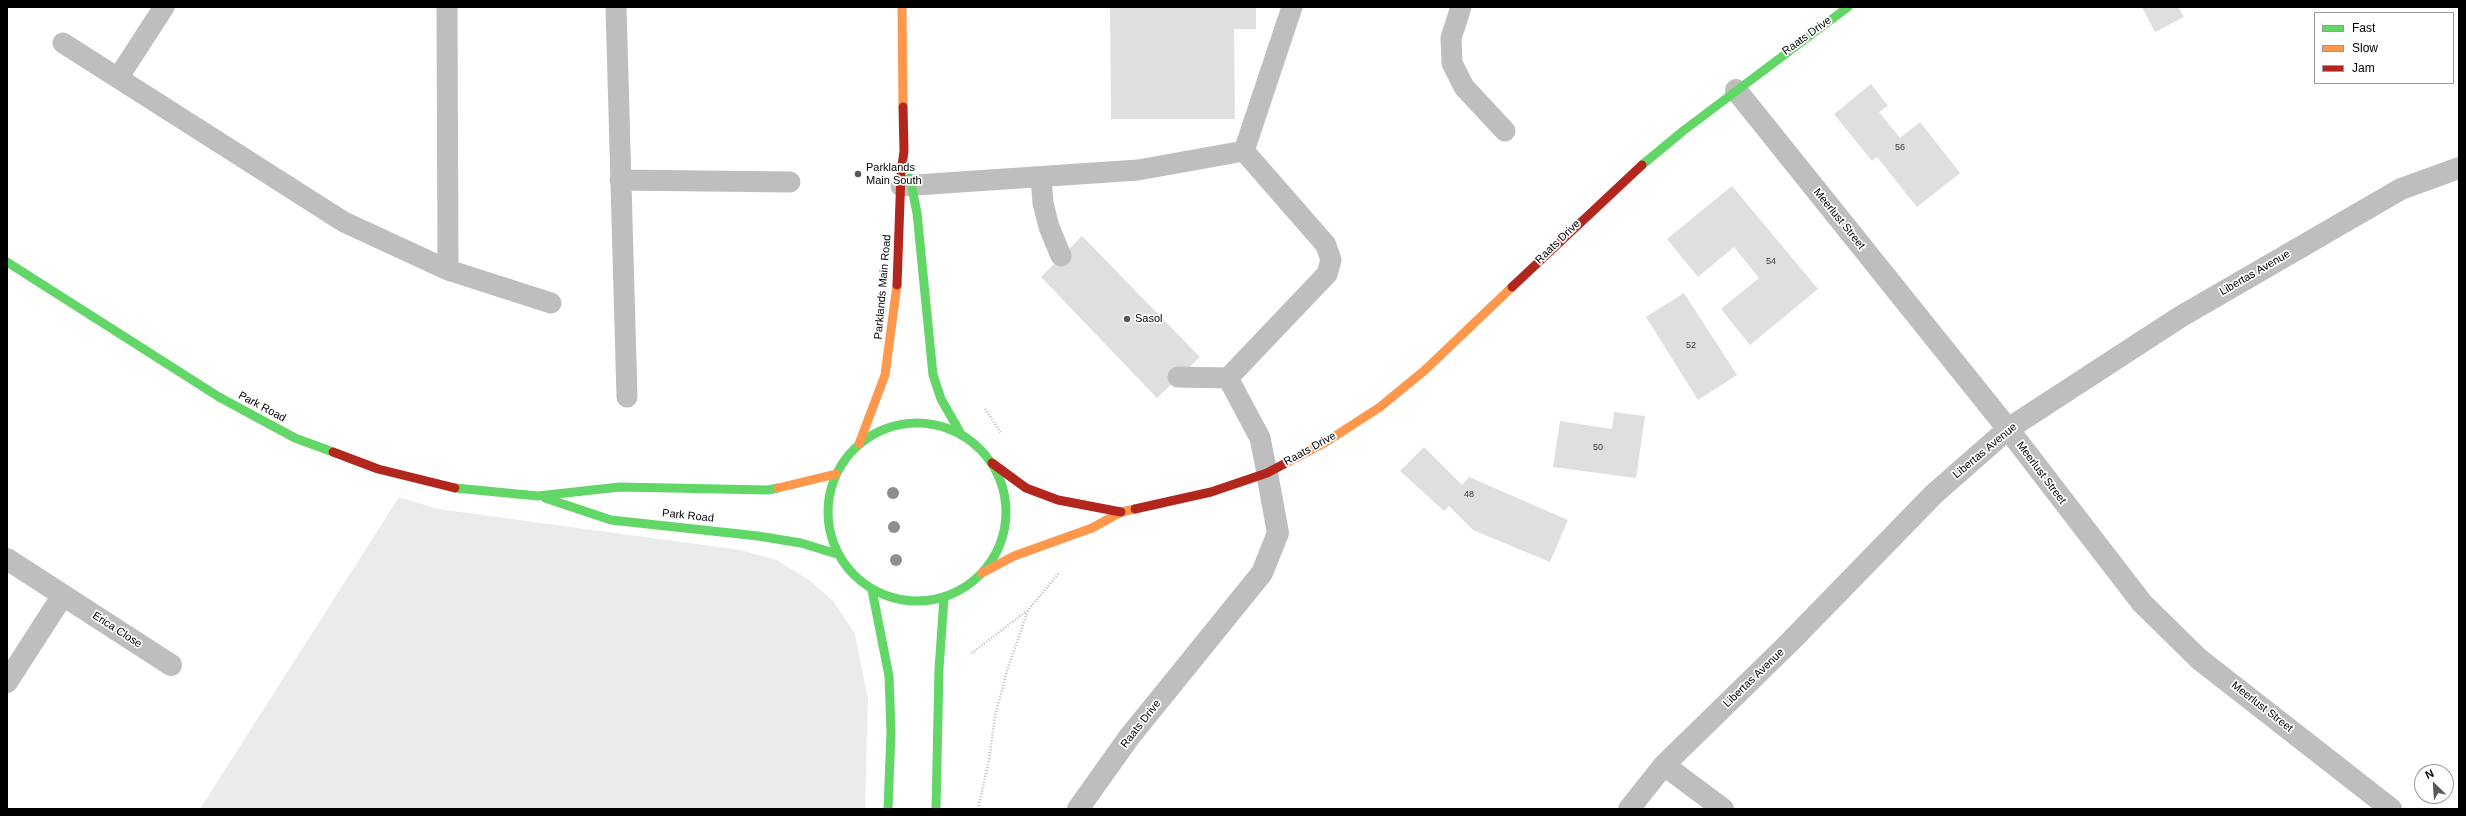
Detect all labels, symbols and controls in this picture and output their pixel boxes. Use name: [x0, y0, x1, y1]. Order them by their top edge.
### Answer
legend: [2314, 12, 2454, 84]
street label: Raats Drive: [1780, 14, 1834, 58]
text: Fast: [2352, 21, 2375, 35]
text: Slow: [2352, 41, 2378, 55]
text: Jam: [2352, 61, 2375, 75]
house number: 56: [1895, 143, 1905, 153]
place label: Parklands Main South: [866, 161, 922, 187]
marker: Parklands Main South: [853, 169, 863, 179]
street label: Meerlust Street: [1810, 186, 1868, 252]
street label: Raats Drive: [1533, 217, 1583, 267]
street label: Parklands Main Road: [872, 234, 894, 340]
street label: Libertas Avenue: [2217, 247, 2293, 299]
house number: 54: [1766, 257, 1776, 267]
place label: Sasol: [1135, 312, 1163, 326]
marker: Sasol: [1122, 314, 1132, 324]
house number: 52: [1686, 341, 1696, 351]
street label: Park Road: [236, 389, 288, 425]
street label: Libertas Avenue: [1950, 420, 2020, 482]
street label: Raats Drive: [1282, 429, 1338, 469]
street label: Meerlust Street: [2013, 439, 2069, 507]
house number: 50: [1593, 443, 1603, 453]
house number: 48: [1464, 490, 1474, 500]
street label: Park Road: [661, 507, 715, 525]
street label: Erica Close: [90, 609, 144, 651]
street label: Libertas Avenue: [1721, 646, 1787, 710]
street label: Meerlust Street: [2229, 679, 2295, 735]
street label: Raats Drive: [1118, 697, 1164, 751]
north arrow: [2414, 764, 2454, 804]
text: N: [2423, 767, 2435, 781]

